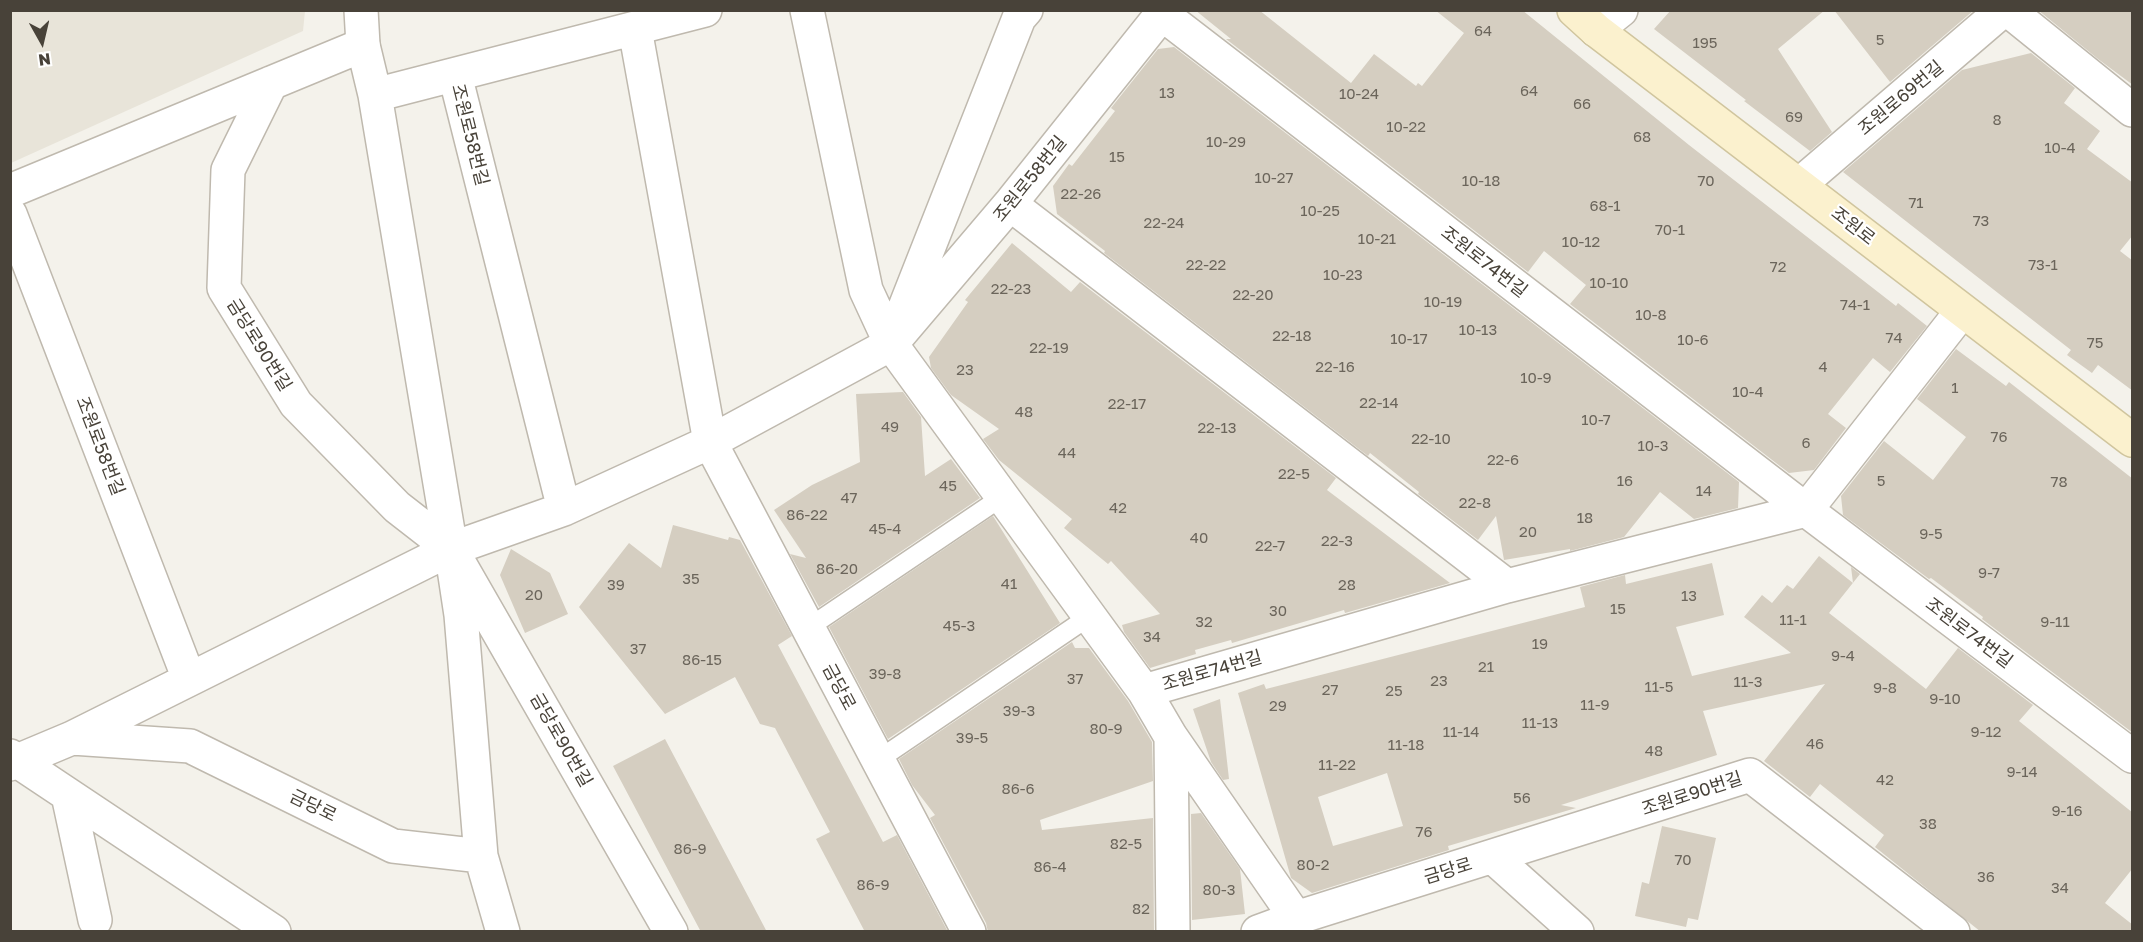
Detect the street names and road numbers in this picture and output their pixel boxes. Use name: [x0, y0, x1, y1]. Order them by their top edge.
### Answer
street label: 조원로69번길: [1854, 56, 1948, 140]
street label: 조원로58번길: [447, 82, 493, 188]
street label: 조원로58번길: [989, 132, 1071, 226]
street label: 조원로: [1827, 202, 1879, 250]
street label: 조원로74번길: [1437, 222, 1531, 302]
street label: 금당로90번길: [222, 295, 296, 395]
street label: 조원로58번길: [71, 393, 129, 499]
street label: 조원로74번길: [1921, 593, 2017, 673]
street label: 조원로74번길: [1159, 646, 1265, 696]
street label: 금당로: [818, 660, 860, 714]
street label: 금당로90번길: [525, 689, 597, 791]
street label: 조원로90번길: [1639, 768, 1745, 820]
street label: 금당로: [286, 785, 340, 827]
street label: 금당로: [1421, 853, 1475, 889]

